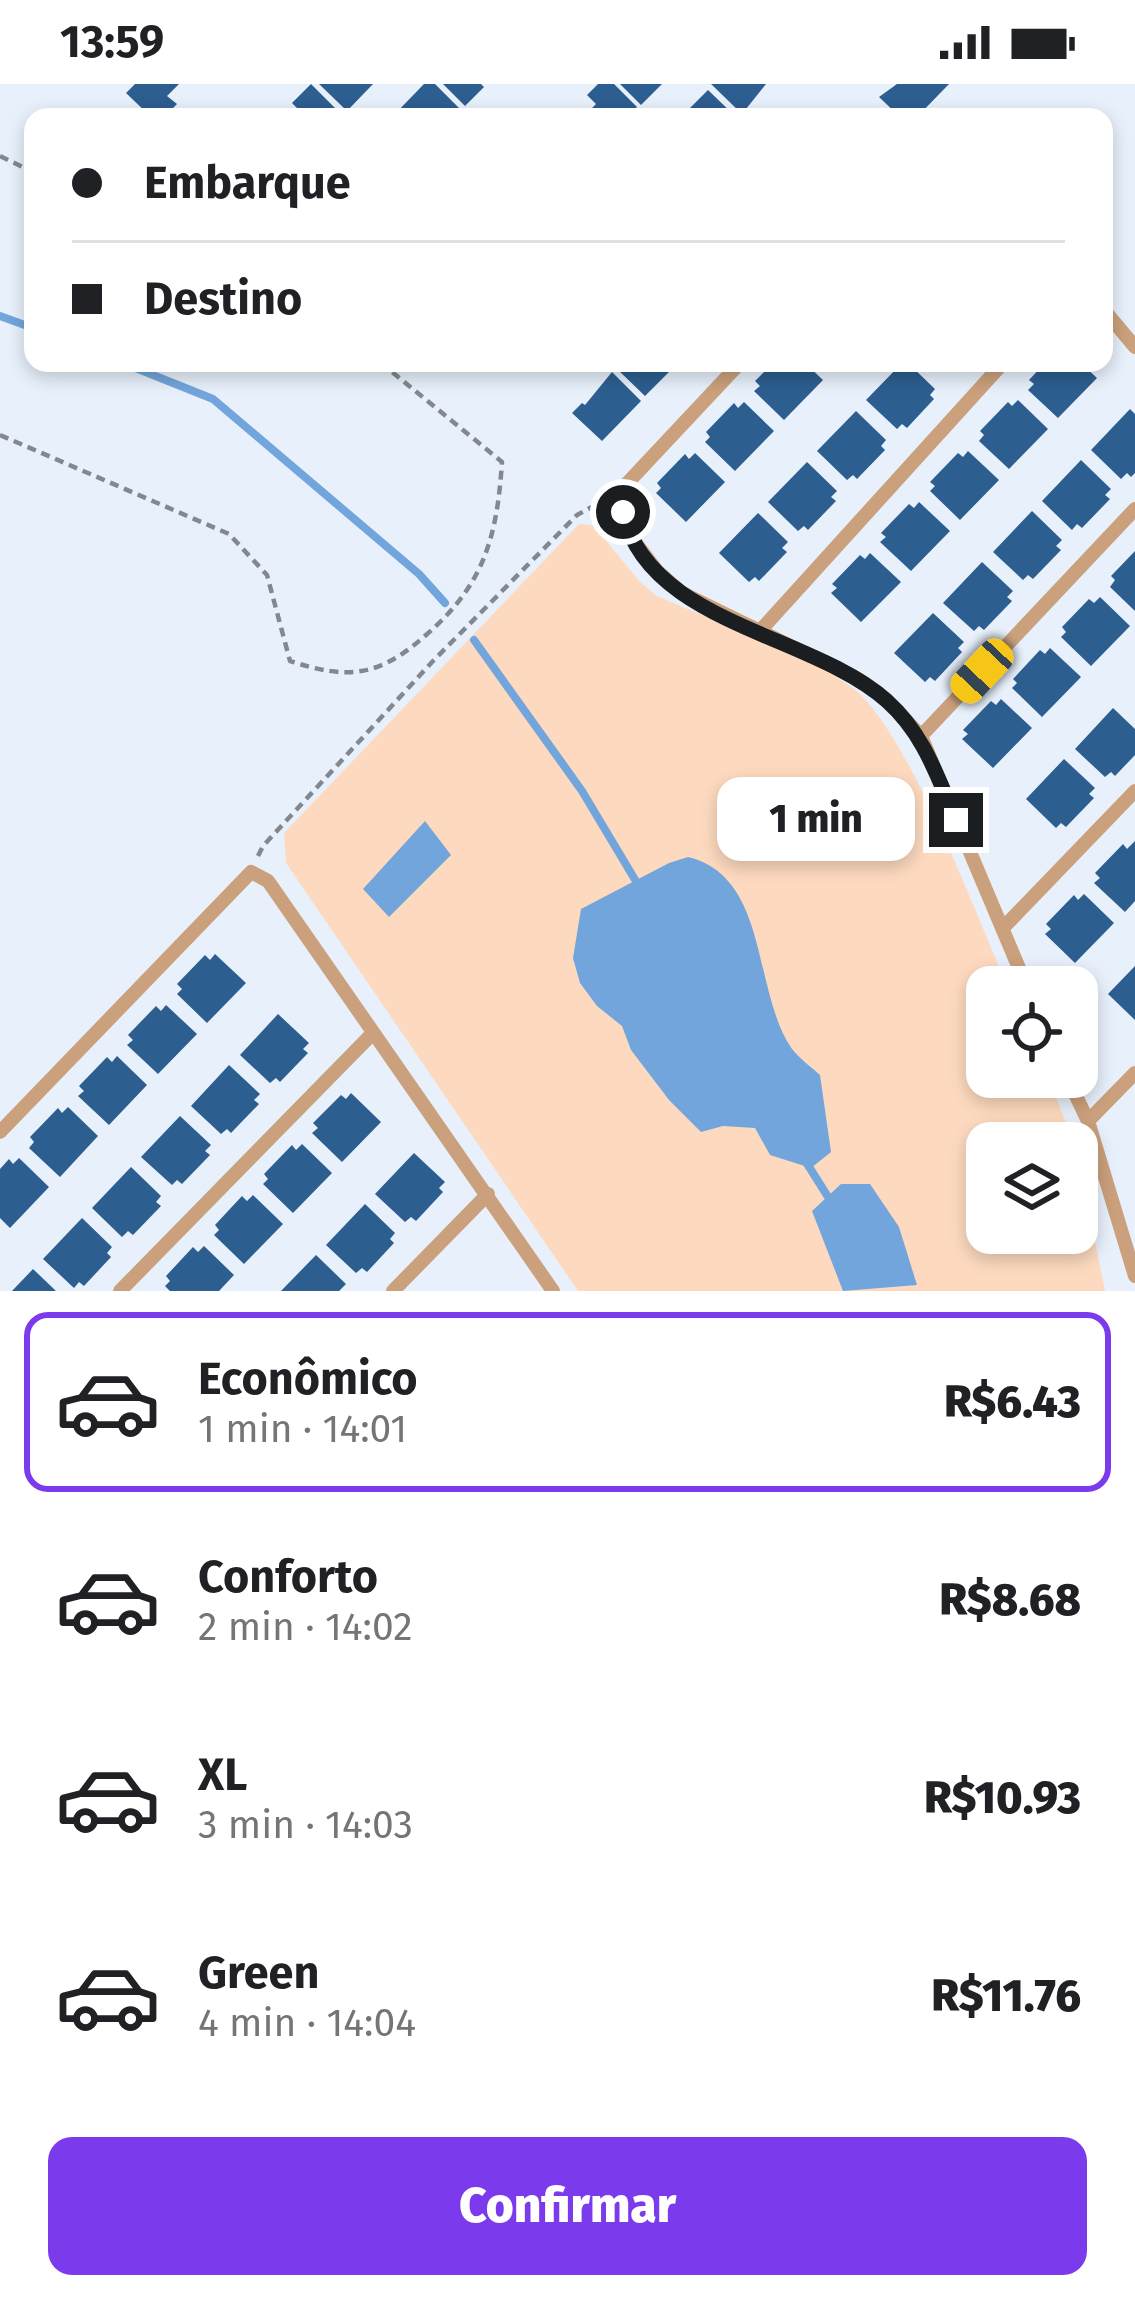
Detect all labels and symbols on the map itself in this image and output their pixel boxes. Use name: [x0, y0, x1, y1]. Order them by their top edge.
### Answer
route start: [596, 485, 650, 539]
car: [944, 632, 1020, 710]
callout: 1 min: [716, 778, 914, 862]
route end: [929, 793, 983, 847]

